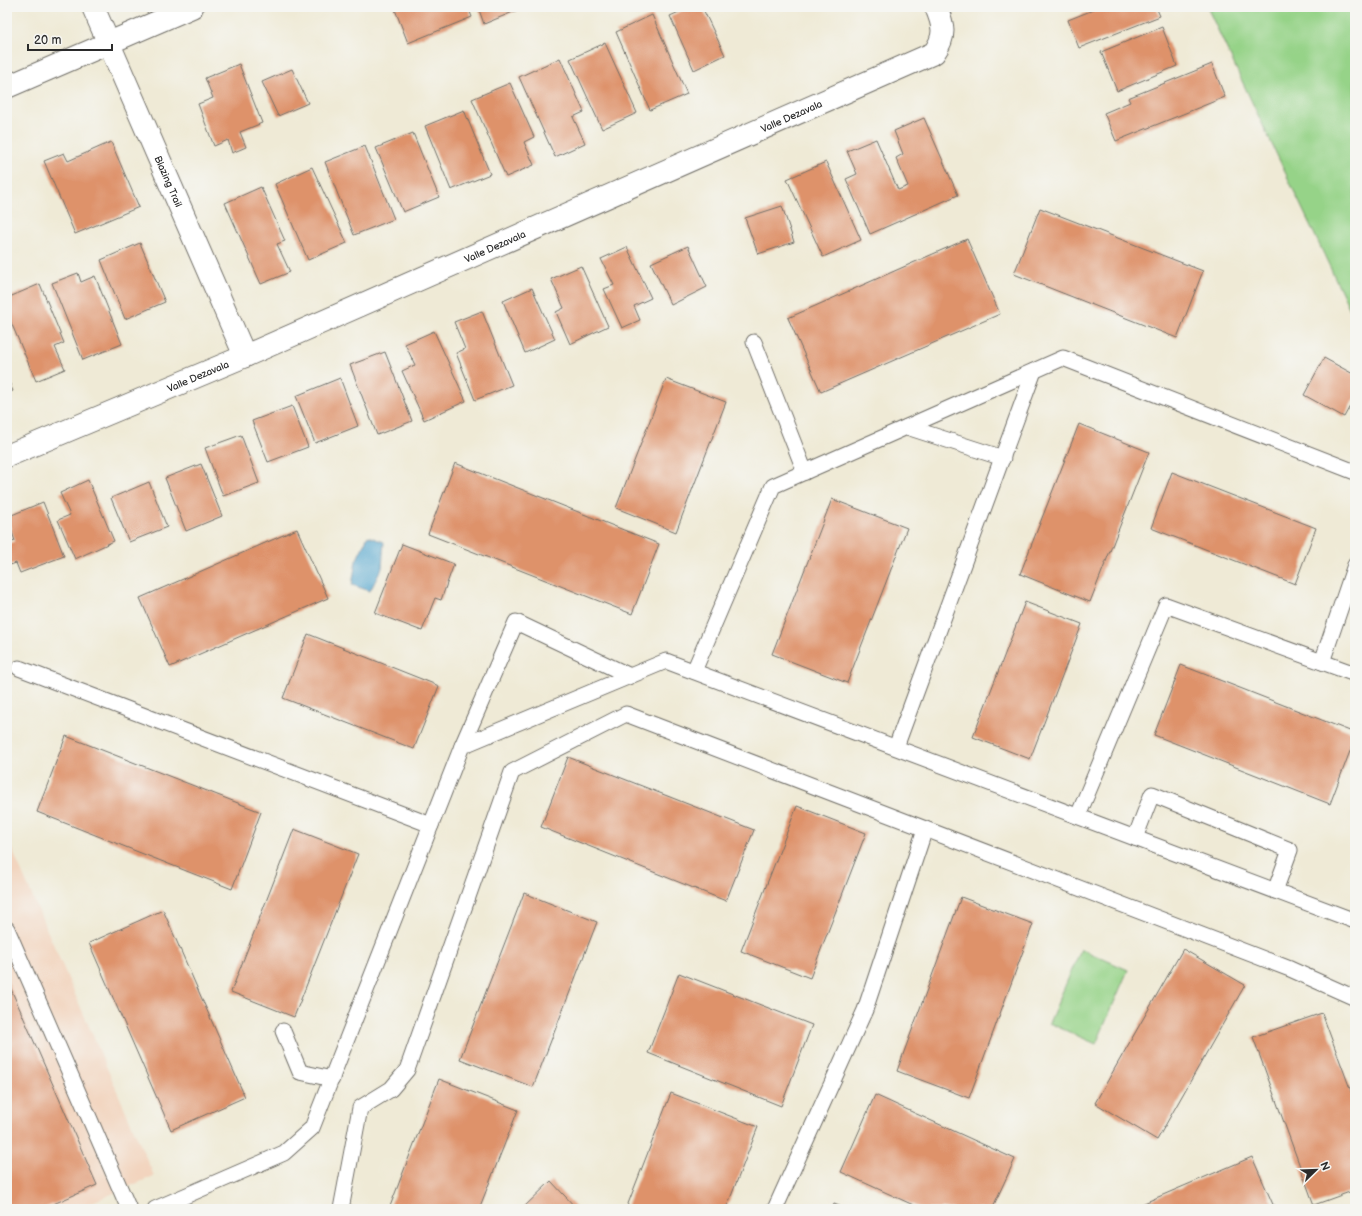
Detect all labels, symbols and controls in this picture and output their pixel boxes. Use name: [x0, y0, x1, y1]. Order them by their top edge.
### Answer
scale bar: [28, 26, 112, 52]
text: 20 m: [34, 33, 61, 48]
street label: Valle Dezavala: [759, 98, 825, 135]
street label: Blazing Trail: [152, 154, 184, 209]
street label: Valle Dezavala: [463, 228, 528, 266]
street label: Valle Dezavala: [166, 358, 231, 395]
north arrow: [1296, 1150, 1336, 1190]
text: N: [1317, 1160, 1332, 1173]

